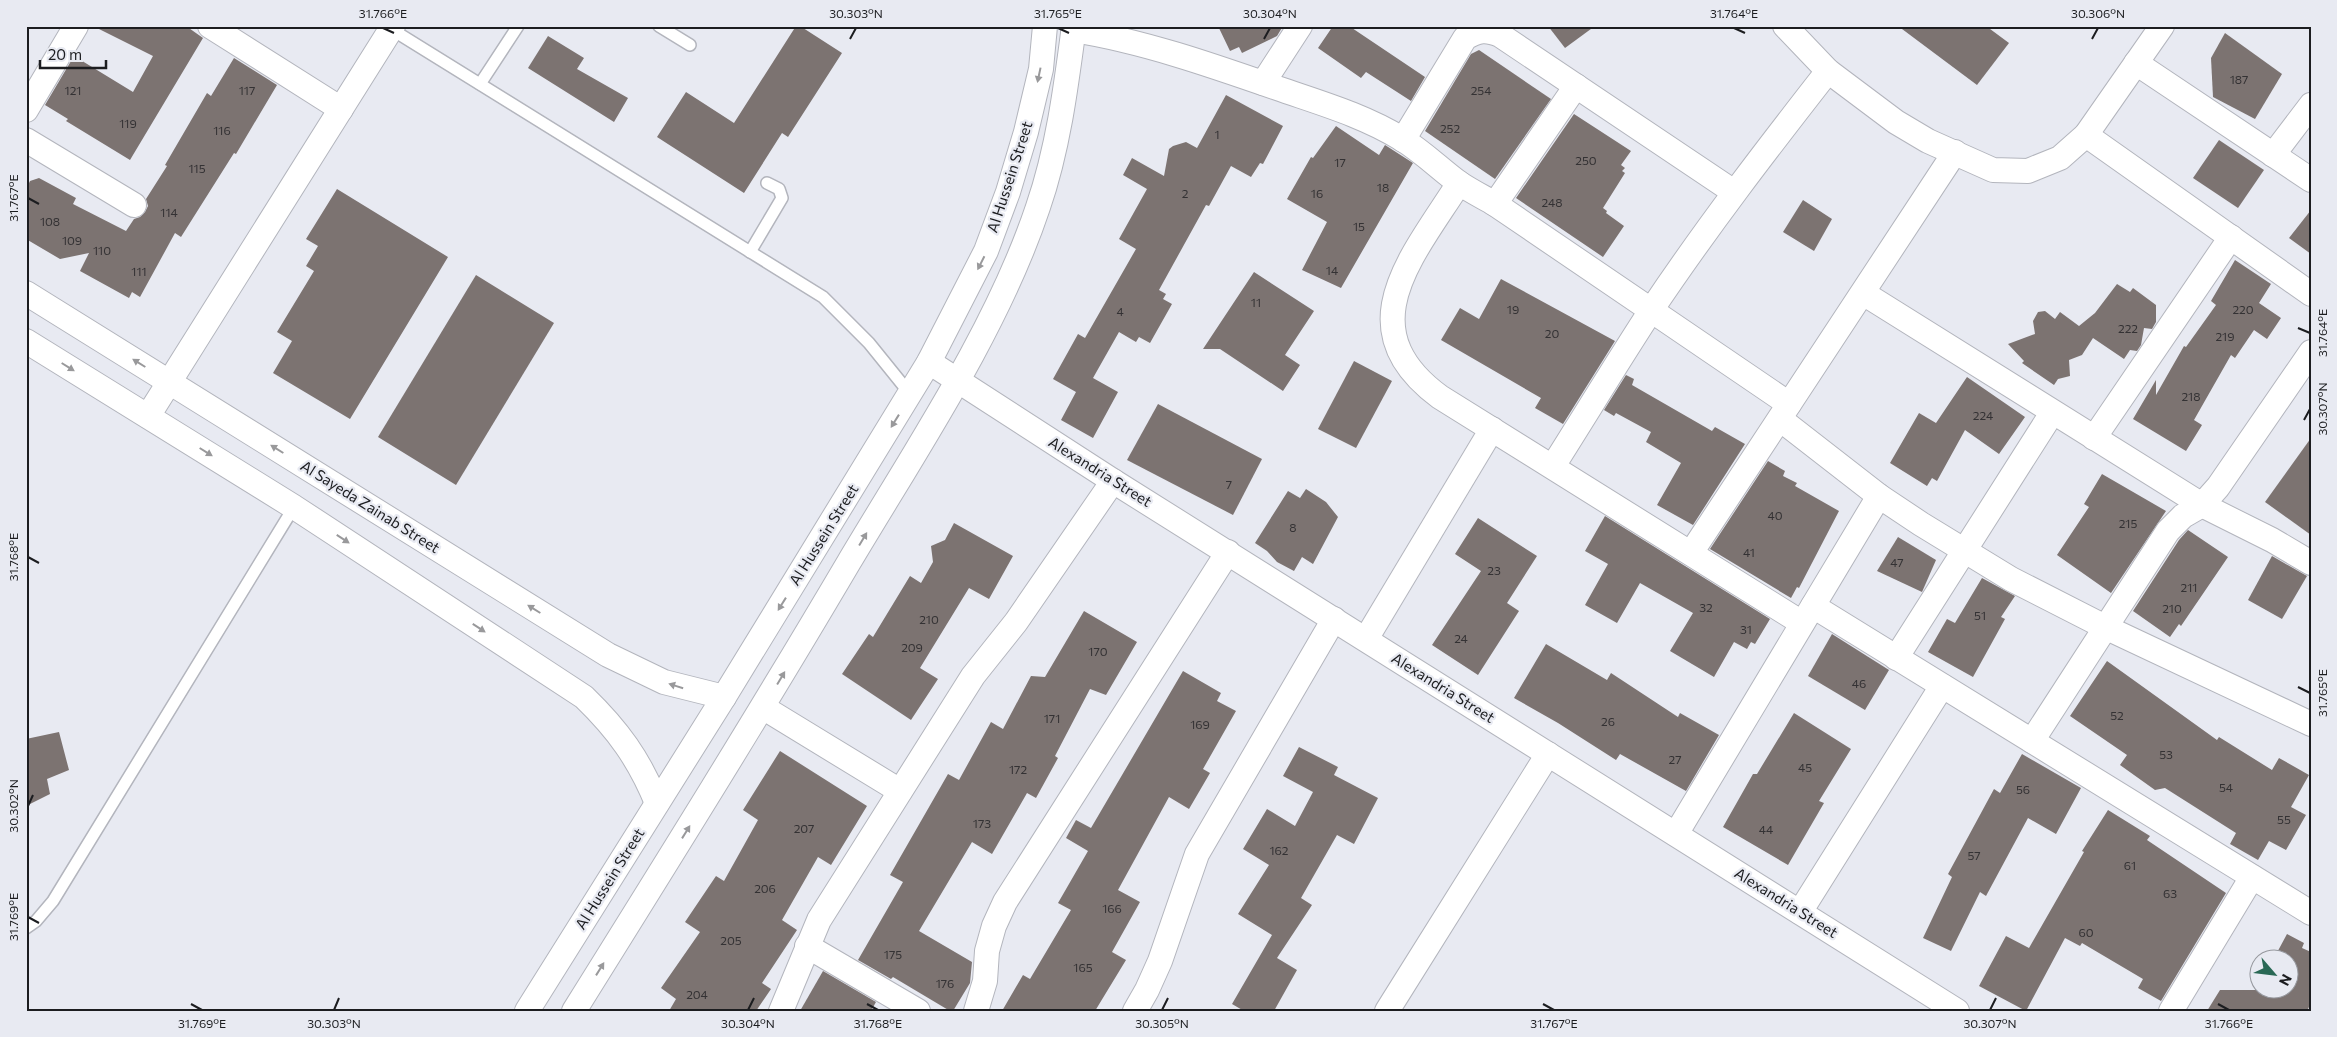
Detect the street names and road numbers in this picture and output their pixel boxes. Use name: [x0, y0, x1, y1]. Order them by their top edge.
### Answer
street label: Al Hussein Street: [983, 119, 1036, 235]
street label: Alexandria Street: [1046, 432, 1155, 510]
street label: Al Sayeda Zainab Street: [298, 456, 443, 556]
street label: Al Hussein Street: [785, 481, 861, 588]
street label: Alexandria Street: [1389, 648, 1498, 726]
street label: Al Hussein Street: [571, 825, 647, 932]
street label: Alexandria Street: [1732, 863, 1841, 941]

